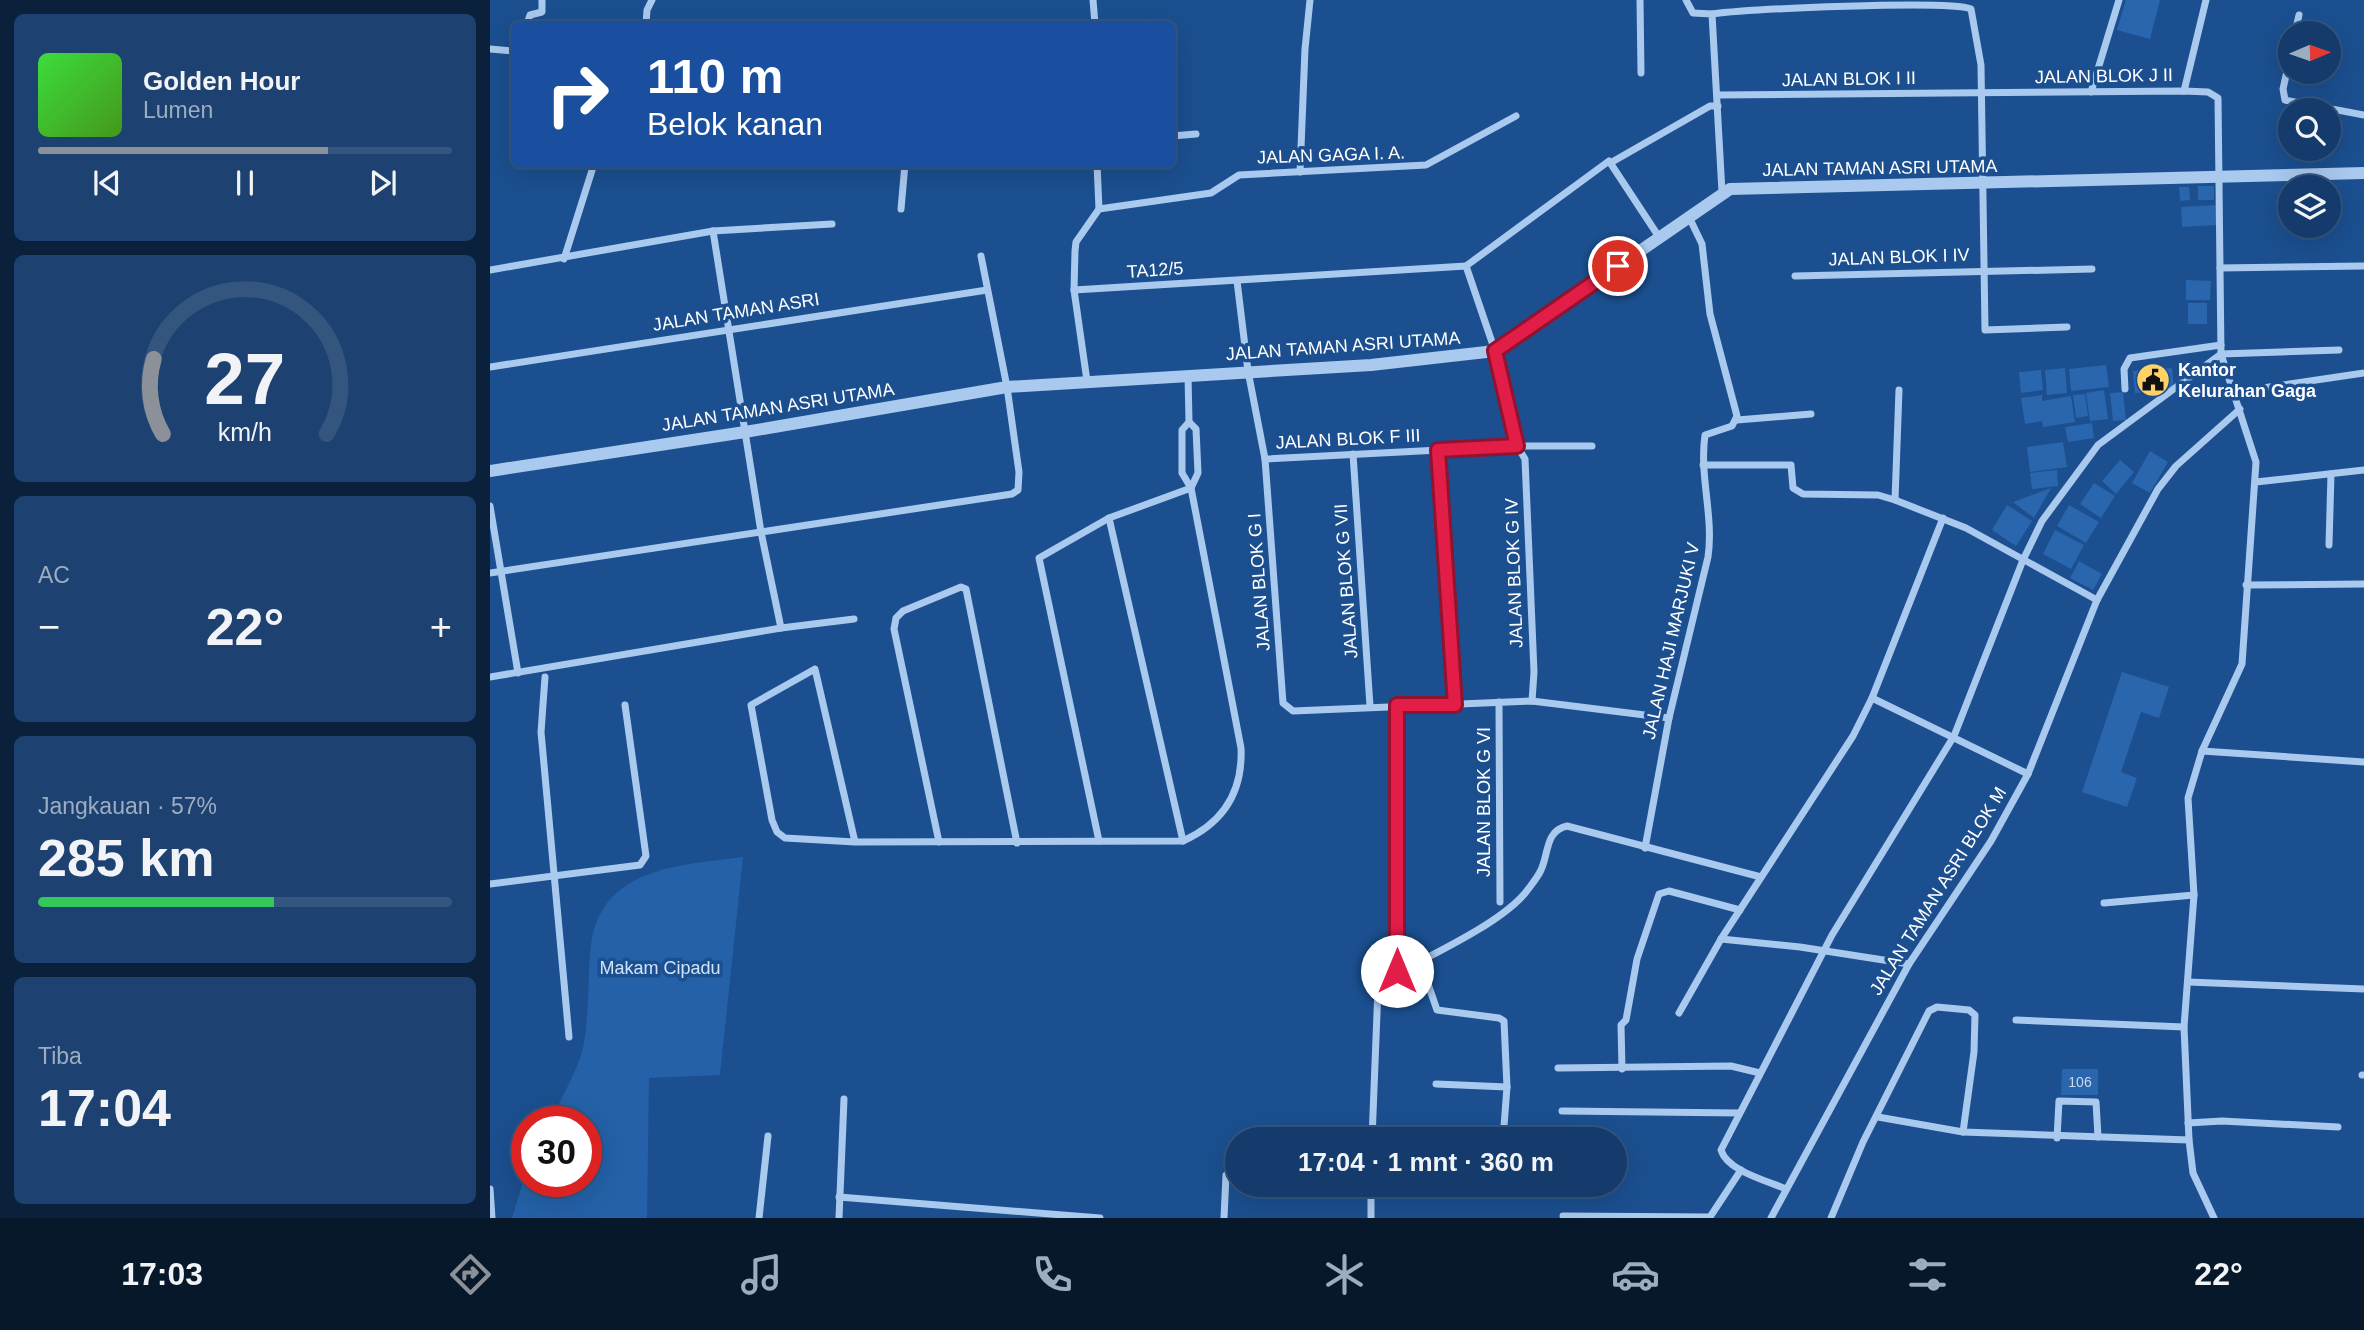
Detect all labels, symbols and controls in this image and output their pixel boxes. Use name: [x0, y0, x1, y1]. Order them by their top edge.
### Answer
north arrow: [2278, 21, 2342, 84]
map controls: [2278, 21, 2341, 238]
icon: right: [532, 49, 623, 140]
text: 110 m: [647, 49, 783, 103]
street label: JALAN BLOK J II: [2035, 65, 2173, 87]
text: Golden Hour: [143, 66, 300, 96]
street label: JALAN BLOK I II: [1782, 68, 1916, 90]
text: Lumen: [143, 97, 213, 123]
button: search: [2278, 98, 2341, 161]
text: Belok kanan: [647, 106, 823, 142]
street label: JALAN GAGA I. A.: [1257, 142, 1405, 168]
street label: JALAN TAMAN ASRI UTAMA: [1762, 156, 1998, 180]
icon: previous: [88, 164, 126, 202]
icon: pause: [226, 164, 264, 202]
icon: next: [364, 164, 402, 202]
button: layers: [2278, 175, 2341, 238]
pin: [1588, 236, 1648, 296]
street label: JALAN BLOK I IV: [1828, 245, 1970, 269]
icon: arrive: [1599, 247, 1637, 285]
street label: TA12/5: [1126, 258, 1184, 282]
street label: JALAN TAMAN ASRI: [651, 289, 821, 335]
street label: JALAN TAMAN ASRI UTAMA: [1225, 328, 1461, 364]
text: 27: [205, 339, 285, 420]
place label: Kantor Kelurahan Gaga: [2178, 360, 2317, 401]
public building icon: Kantor Kelurahan Gaga: [2134, 361, 2172, 399]
street label: JALAN TAMAN ASRI UTAMA: [660, 379, 896, 435]
text: km/h: [218, 418, 272, 446]
street label: JALAN BLOK F III: [1275, 425, 1421, 453]
street label: JALAN BLOK G IV: [1501, 498, 1527, 648]
street label: JALAN BLOK G VII: [1331, 503, 1361, 659]
street label: JALAN BLOK G I: [1244, 512, 1274, 652]
street label: JALAN HAJI MARJUKI V: [1639, 541, 1703, 741]
text: AC: [38, 562, 70, 588]
text: 22°: [206, 598, 284, 656]
text: −: [38, 606, 60, 648]
text: +: [430, 606, 452, 648]
street label: JALAN BLOK G VI: [1474, 727, 1494, 877]
street label: JALAN TAMAN ASRI BLOK M: [1866, 783, 2010, 999]
text: Jangkauan · 57%: [38, 793, 217, 819]
text: 285 km: [38, 829, 214, 887]
position arrow: [1360, 934, 1434, 1008]
park label: Makam Cipadu: [599, 958, 721, 978]
text: Tiba: [38, 1043, 82, 1069]
house number: 106: [2068, 1074, 2092, 1090]
text: 17:04: [38, 1079, 171, 1137]
speed limit sign: 30: [511, 1106, 602, 1197]
text: 17:04 · 1 mnt · 360 m: [1298, 1147, 1554, 1177]
icon: directions: [446, 1250, 495, 1299]
icon: music: [737, 1250, 786, 1299]
icon: phone: [1028, 1250, 1077, 1299]
icon: climate: [1320, 1250, 1369, 1299]
icon: car: [1611, 1250, 1660, 1299]
icon: filters: [1903, 1250, 1952, 1299]
text: 17:03: [121, 1256, 203, 1292]
text: 22°: [2194, 1256, 2243, 1292]

